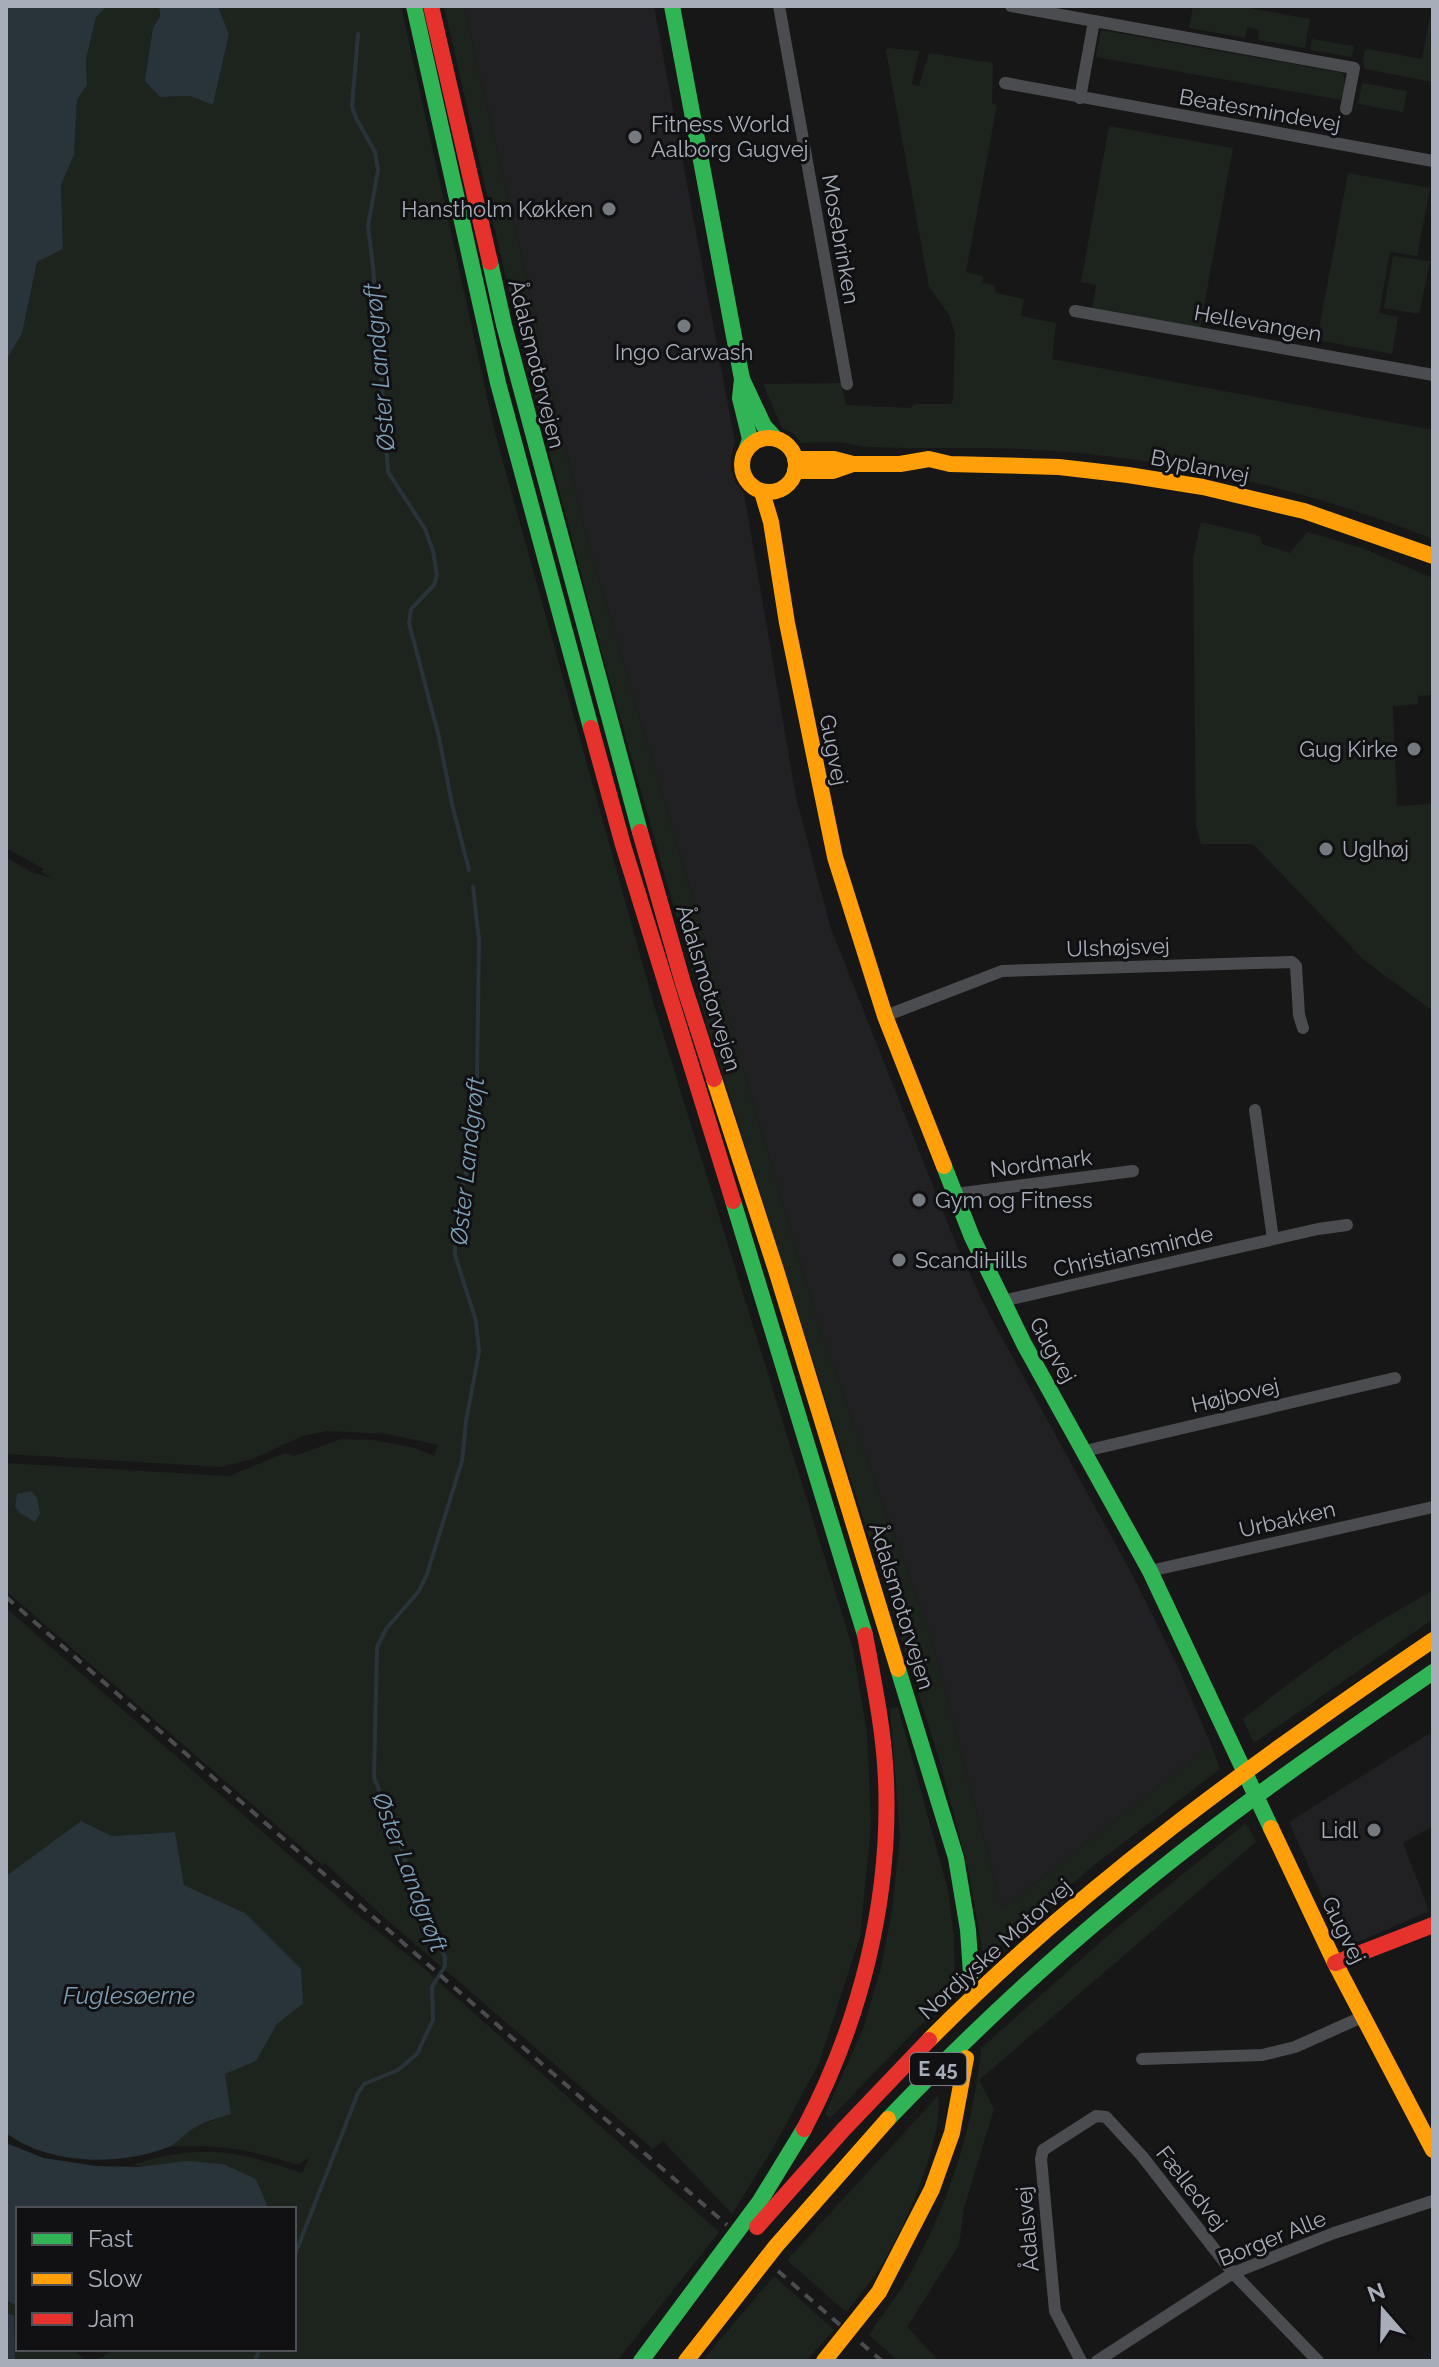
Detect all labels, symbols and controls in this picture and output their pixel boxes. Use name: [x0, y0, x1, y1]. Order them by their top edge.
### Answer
street label: Beatesmindevej: [1177, 83, 1343, 137]
place label: Fitness World Aalborg Gugvej: [651, 111, 809, 162]
marker: Fitness World Aalborg Gugvej: [626, 128, 644, 146]
street label: Mosebrinken: [817, 172, 865, 306]
place label: Hanstholm Køkken: [401, 196, 593, 222]
marker: Hanstholm Køkken: [600, 200, 618, 218]
street label: Ådalsmotorvejen: [503, 277, 571, 451]
water label: Øster Landgrøft: [357, 281, 401, 452]
street label: Hellevangen: [1192, 299, 1324, 347]
marker: Ingo Carwash: [675, 317, 693, 335]
place label: Ingo Carwash: [615, 339, 753, 365]
street label: Byplanvej: [1149, 444, 1251, 488]
street label: Gugvej: [814, 712, 854, 788]
place label: Gug Kirke: [1299, 736, 1398, 762]
marker: Gug Kirke: [1405, 740, 1423, 758]
place label: Uglhøj: [1342, 836, 1409, 862]
marker: Uglhøj: [1317, 840, 1335, 858]
street label: Ådalsmotorvejen: [671, 902, 747, 1074]
street label: Ulshøjsvej: [1066, 932, 1170, 962]
water label: Øster Landgrøft: [444, 1075, 490, 1246]
street label: Nordmark: [989, 1144, 1094, 1182]
place label: Gym og Fitness: [935, 1187, 1093, 1213]
marker: Gym og Fitness: [910, 1191, 928, 1209]
street label: Christiansminde: [1051, 1220, 1215, 1282]
place label: ScandiHills: [915, 1247, 1027, 1273]
marker: ScandiHills: [890, 1251, 908, 1269]
street label: Gugvej: [1024, 1312, 1082, 1388]
street label: Højbovej: [1188, 1372, 1282, 1418]
street label: Urbakken: [1236, 1495, 1338, 1543]
street label: Ådalsmotorvejen: [864, 1520, 940, 1692]
water label: Øster Landgrøft: [366, 1788, 454, 1956]
place label: Lidl: [1321, 1817, 1358, 1843]
marker: Lidl: [1365, 1821, 1383, 1839]
street label: Nordjyske Motorvej: [913, 1873, 1077, 2025]
street label: Gugvej: [1317, 1892, 1371, 1968]
water label: Fuglesøerne: [63, 1981, 195, 2010]
road number: E 45: [910, 2053, 966, 2085]
street label: Fælledvej: [1151, 2141, 1233, 2235]
street label: Ådalsvej: [1010, 2185, 1044, 2273]
street label: Borger Alle: [1214, 2205, 1330, 2271]
legend: [16, 2207, 296, 2351]
text: Fast: [88, 2224, 133, 2253]
text: Slow: [88, 2264, 143, 2293]
north arrow: [1343, 2271, 1423, 2351]
text: N: [1364, 2277, 1388, 2307]
text: Jam: [88, 2304, 134, 2333]

